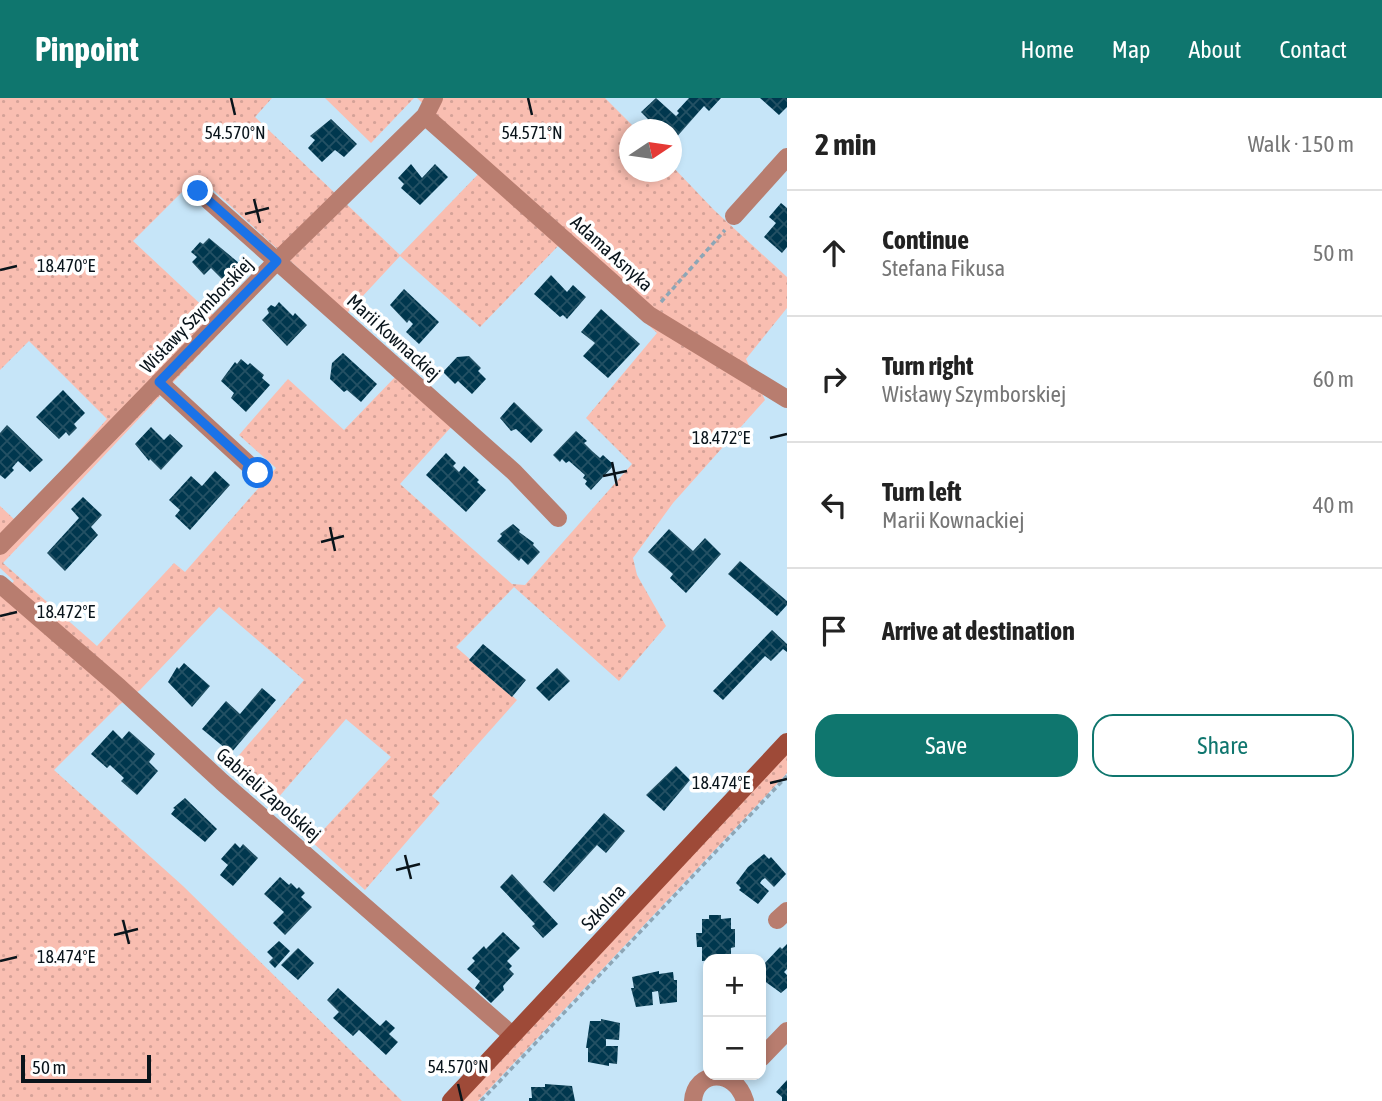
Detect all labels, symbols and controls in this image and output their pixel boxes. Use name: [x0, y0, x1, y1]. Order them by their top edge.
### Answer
text: Pinpoint: [35, 30, 139, 68]
text: Home: [1020, 36, 1074, 63]
text: Map: [1112, 36, 1150, 63]
text: About: [1188, 36, 1241, 63]
text: Contact: [1279, 36, 1347, 63]
north arrow: [619, 119, 682, 182]
text: 54.570°N: [204, 122, 266, 143]
text: 54.571°N: [501, 122, 563, 143]
text: 2 min: [815, 127, 876, 161]
text: Walk · 150 m: [1248, 131, 1354, 157]
route end: [182, 175, 213, 206]
street label: Adama Asnyka: [567, 211, 657, 295]
text: Continue: [882, 225, 969, 255]
icon: ahead: [815, 234, 853, 272]
text: 50 m: [1313, 240, 1354, 266]
street label: Wisławy Szymborskiej: [135, 253, 257, 377]
text: 18.470°E: [37, 255, 95, 276]
text: Stefana Fikusa: [882, 255, 1005, 281]
street label: Marii Kownackiej: [343, 289, 445, 385]
text: Turn right: [882, 351, 973, 381]
icon: right: [815, 360, 853, 398]
text: 60 m: [1313, 366, 1354, 392]
text: Wisławy Szymborskiej: [882, 381, 1066, 407]
text: 18.472°E: [692, 427, 750, 448]
route start: [242, 457, 273, 488]
text: Turn left: [882, 477, 962, 507]
icon: left: [815, 486, 853, 524]
text: 40 m: [1313, 492, 1354, 518]
text: Marii Kownackiej: [882, 507, 1025, 533]
text: 18.472°E: [37, 601, 95, 622]
icon: arrive: [815, 612, 853, 650]
text: Arrive at destination: [882, 616, 1075, 646]
button: Save: [815, 714, 1078, 777]
button: Share: [1092, 714, 1354, 777]
street label: Gabrieli Zapolskiej: [212, 743, 326, 845]
text: 18.474°E: [692, 772, 750, 793]
street label: Szkolna: [576, 879, 630, 935]
text: 18.474°E: [37, 946, 95, 967]
map controls: [703, 954, 766, 1080]
button: +: [703, 954, 766, 1017]
button: −: [703, 1017, 766, 1080]
scale bar: [21, 1052, 150, 1084]
text: 50 m: [32, 1056, 66, 1078]
text: 54.570°N: [427, 1056, 489, 1077]

